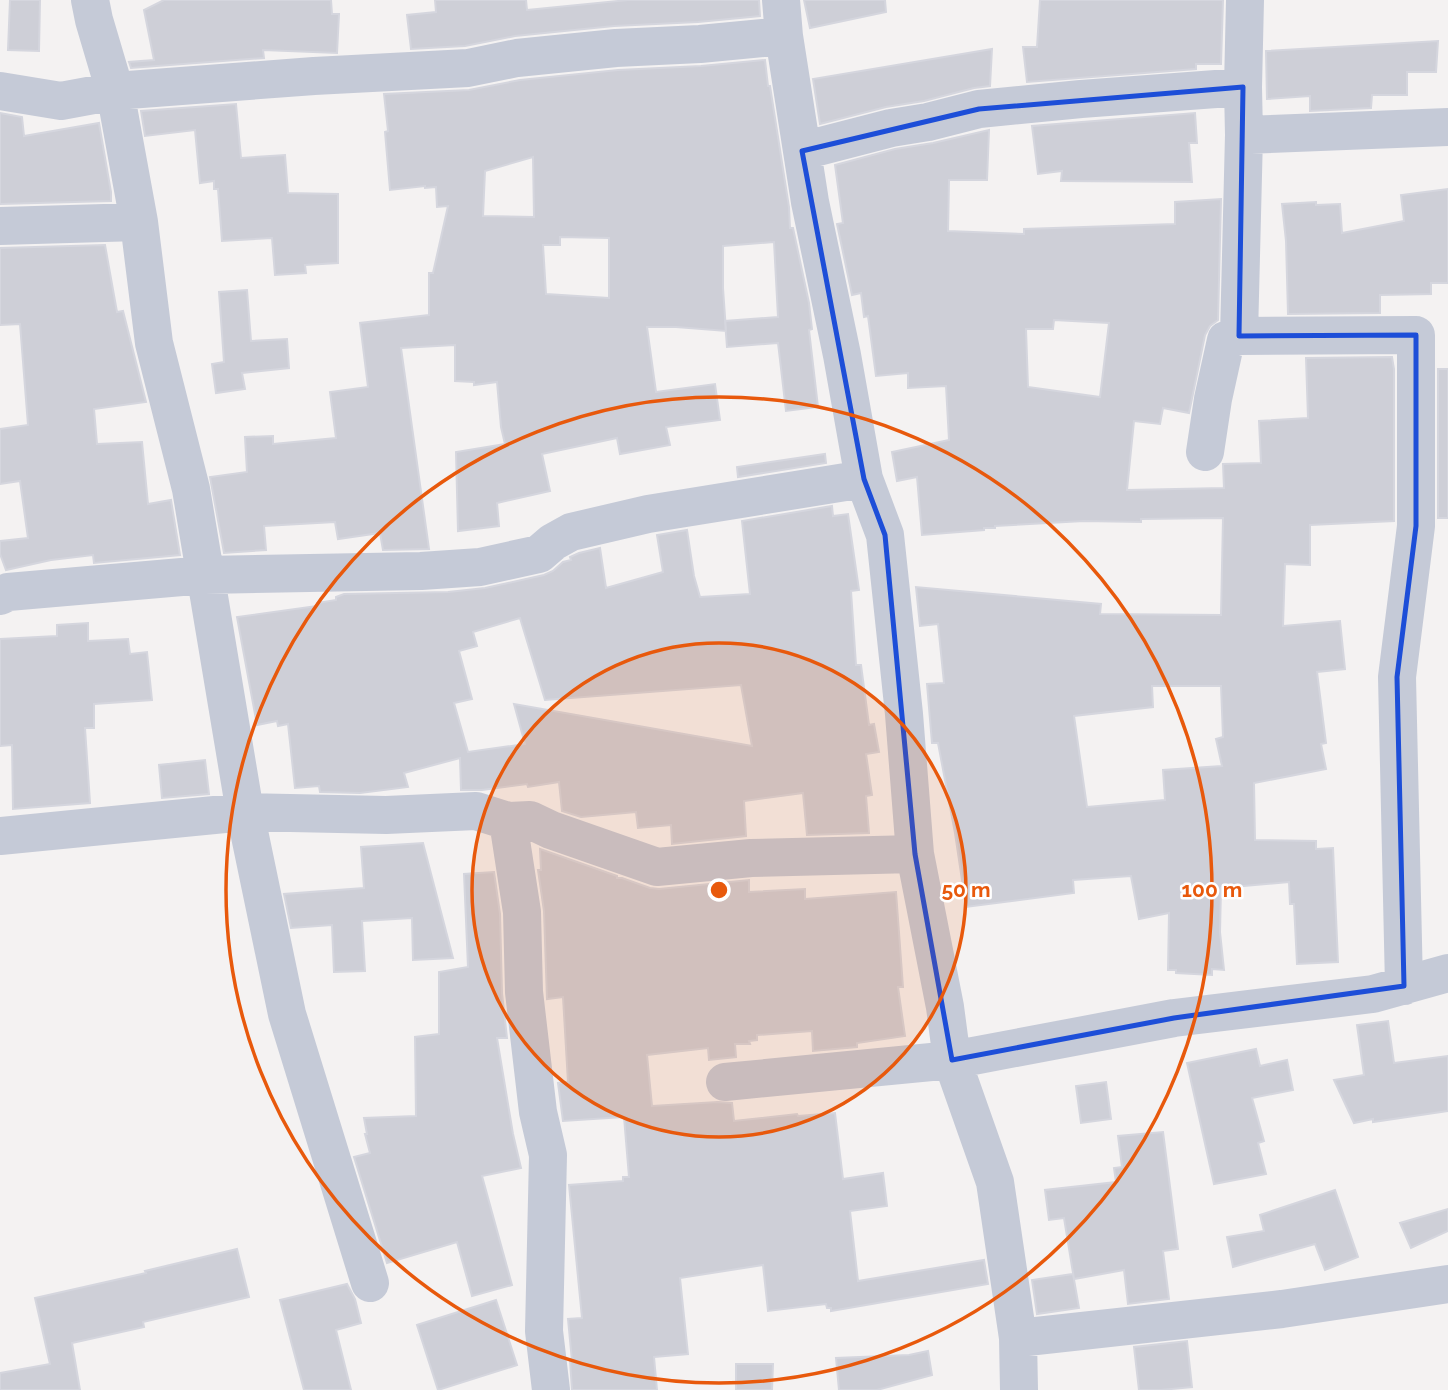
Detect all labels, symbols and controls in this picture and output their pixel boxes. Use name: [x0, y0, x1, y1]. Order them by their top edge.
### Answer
text: 50 m: [941, 877, 991, 902]
text: 100 m: [1182, 877, 1242, 902]
centre of rings: [707, 878, 731, 902]

